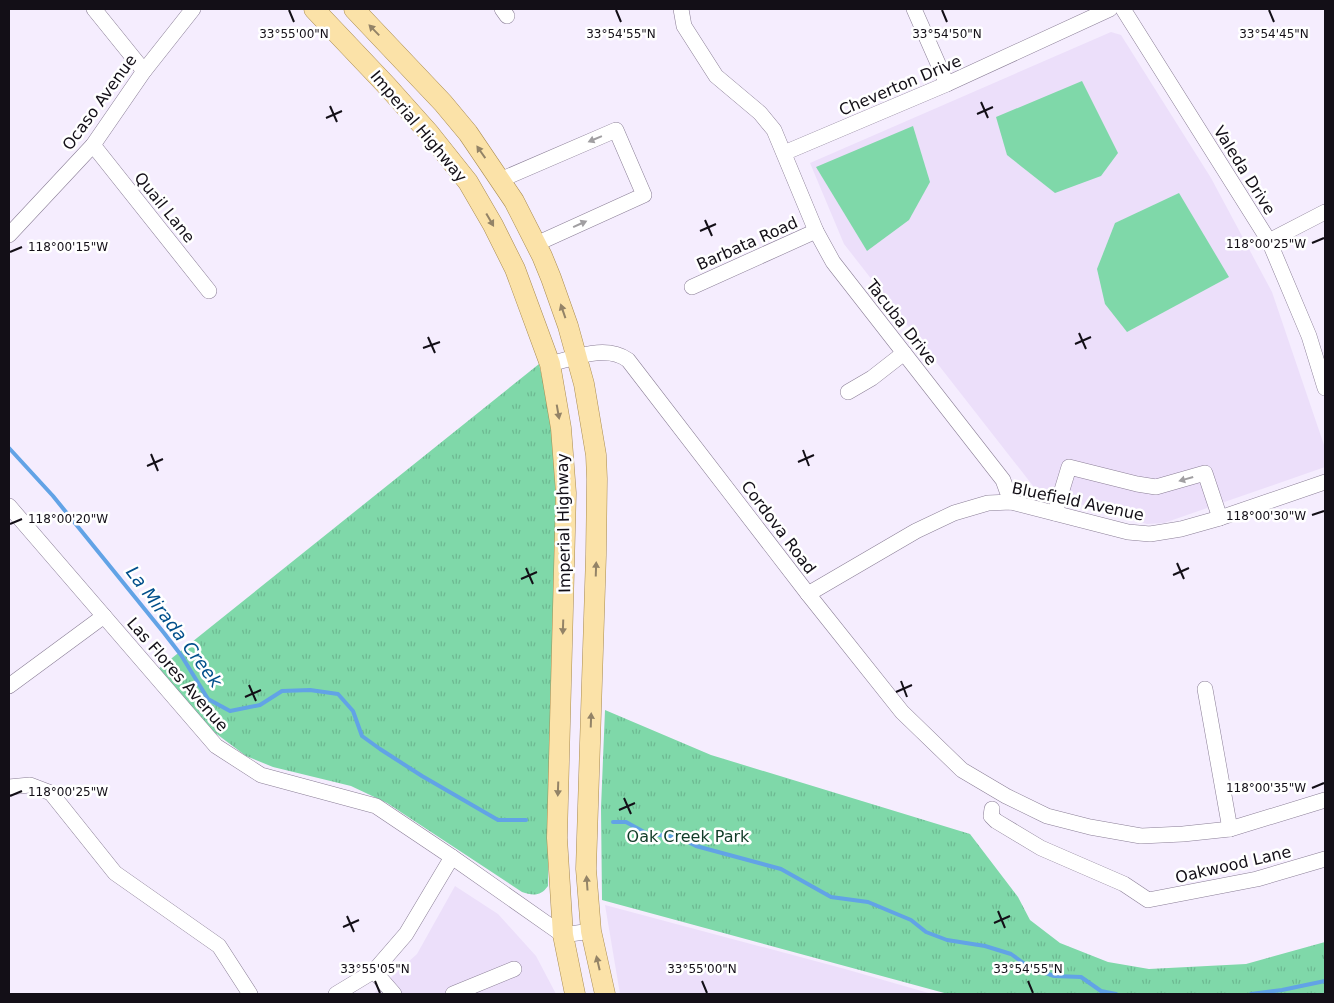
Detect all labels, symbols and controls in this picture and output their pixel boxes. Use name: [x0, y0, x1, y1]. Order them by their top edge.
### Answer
one-way arrow: [368, 24, 380, 36]
text: 33°55'00"N: [259, 27, 329, 41]
text: 33°54'55"N: [586, 27, 656, 41]
text: 33°54'50"N: [912, 27, 982, 41]
text: 33°54'45"N: [1239, 27, 1309, 41]
street label: Ocaso Avenue: [58, 51, 141, 154]
street label: Cheverton Drive: [836, 51, 964, 120]
street label: Imperial Highway: [366, 67, 471, 186]
street label: Valeda Drive: [1210, 122, 1280, 218]
one-way arrow: [588, 136, 602, 144]
one-way arrow: [476, 145, 486, 158]
street label: Quail Lane: [130, 168, 199, 246]
street label: Barbata Road: [694, 213, 801, 274]
one-way arrow: [485, 214, 494, 227]
one-way arrow: [573, 219, 587, 227]
text: 118°00'25"W: [1226, 237, 1306, 251]
text: 118°00'15"W: [28, 240, 108, 254]
street label: Tacuba Drive: [862, 275, 941, 369]
one-way arrow: [559, 303, 567, 318]
one-way arrow: [555, 405, 563, 421]
street label: Imperial Highway: [553, 453, 574, 593]
one-way arrow: [1178, 475, 1193, 483]
street label: Cordova Road: [737, 477, 820, 578]
street label: Bluefield Avenue: [1010, 478, 1146, 525]
text: 118°00'30"W: [1226, 509, 1306, 523]
text: 118°00'20"W: [28, 512, 108, 526]
one-way arrow: [592, 561, 600, 577]
water label: La Mirada Creek: [122, 562, 228, 693]
street label: Las Flores Avenue: [123, 614, 232, 735]
one-way arrow: [559, 619, 567, 635]
one-way arrow: [587, 712, 595, 728]
one-way arrow: [554, 781, 562, 797]
text: 118°00'35"W: [1226, 781, 1306, 795]
text: 118°00'25"W: [28, 785, 108, 799]
park label: Oak Creek Park: [627, 827, 750, 846]
street label: Oakwood Lane: [1173, 842, 1293, 887]
one-way arrow: [582, 874, 590, 890]
one-way arrow: [594, 955, 602, 970]
text: 33°55'05"N: [340, 962, 410, 976]
text: 33°55'00"N: [667, 962, 737, 976]
text: 33°54'55"N: [993, 962, 1063, 976]

